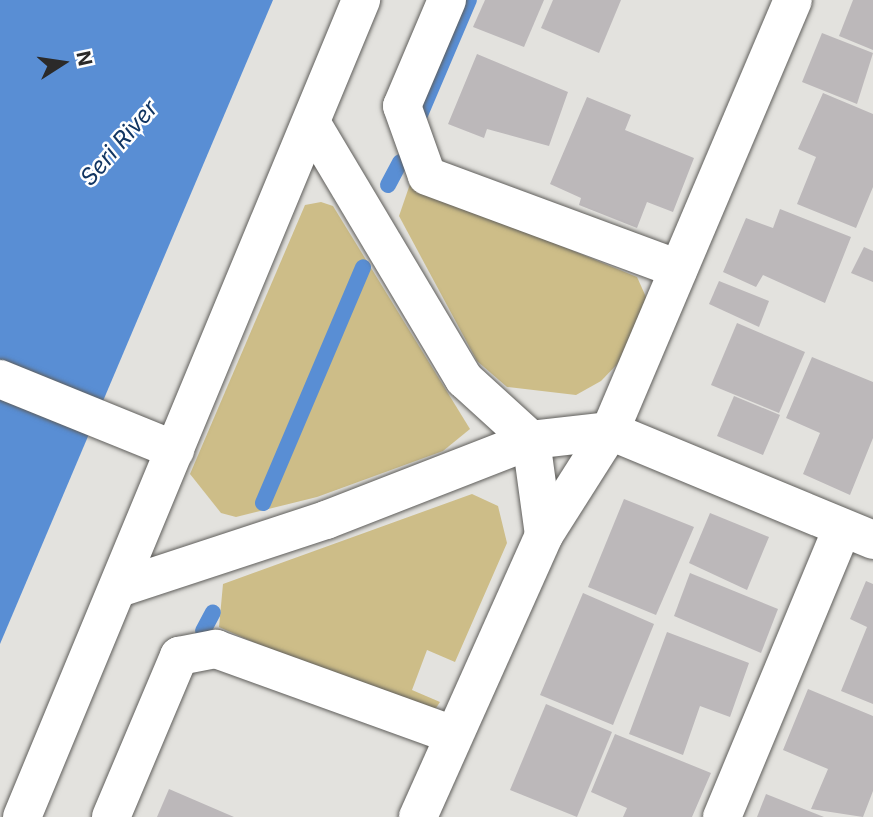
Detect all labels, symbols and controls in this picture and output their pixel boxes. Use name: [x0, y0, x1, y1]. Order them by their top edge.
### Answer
north arrow: [28, 28, 98, 98]
text: N: [71, 49, 97, 68]
water label: Seri River: [75, 95, 163, 191]

